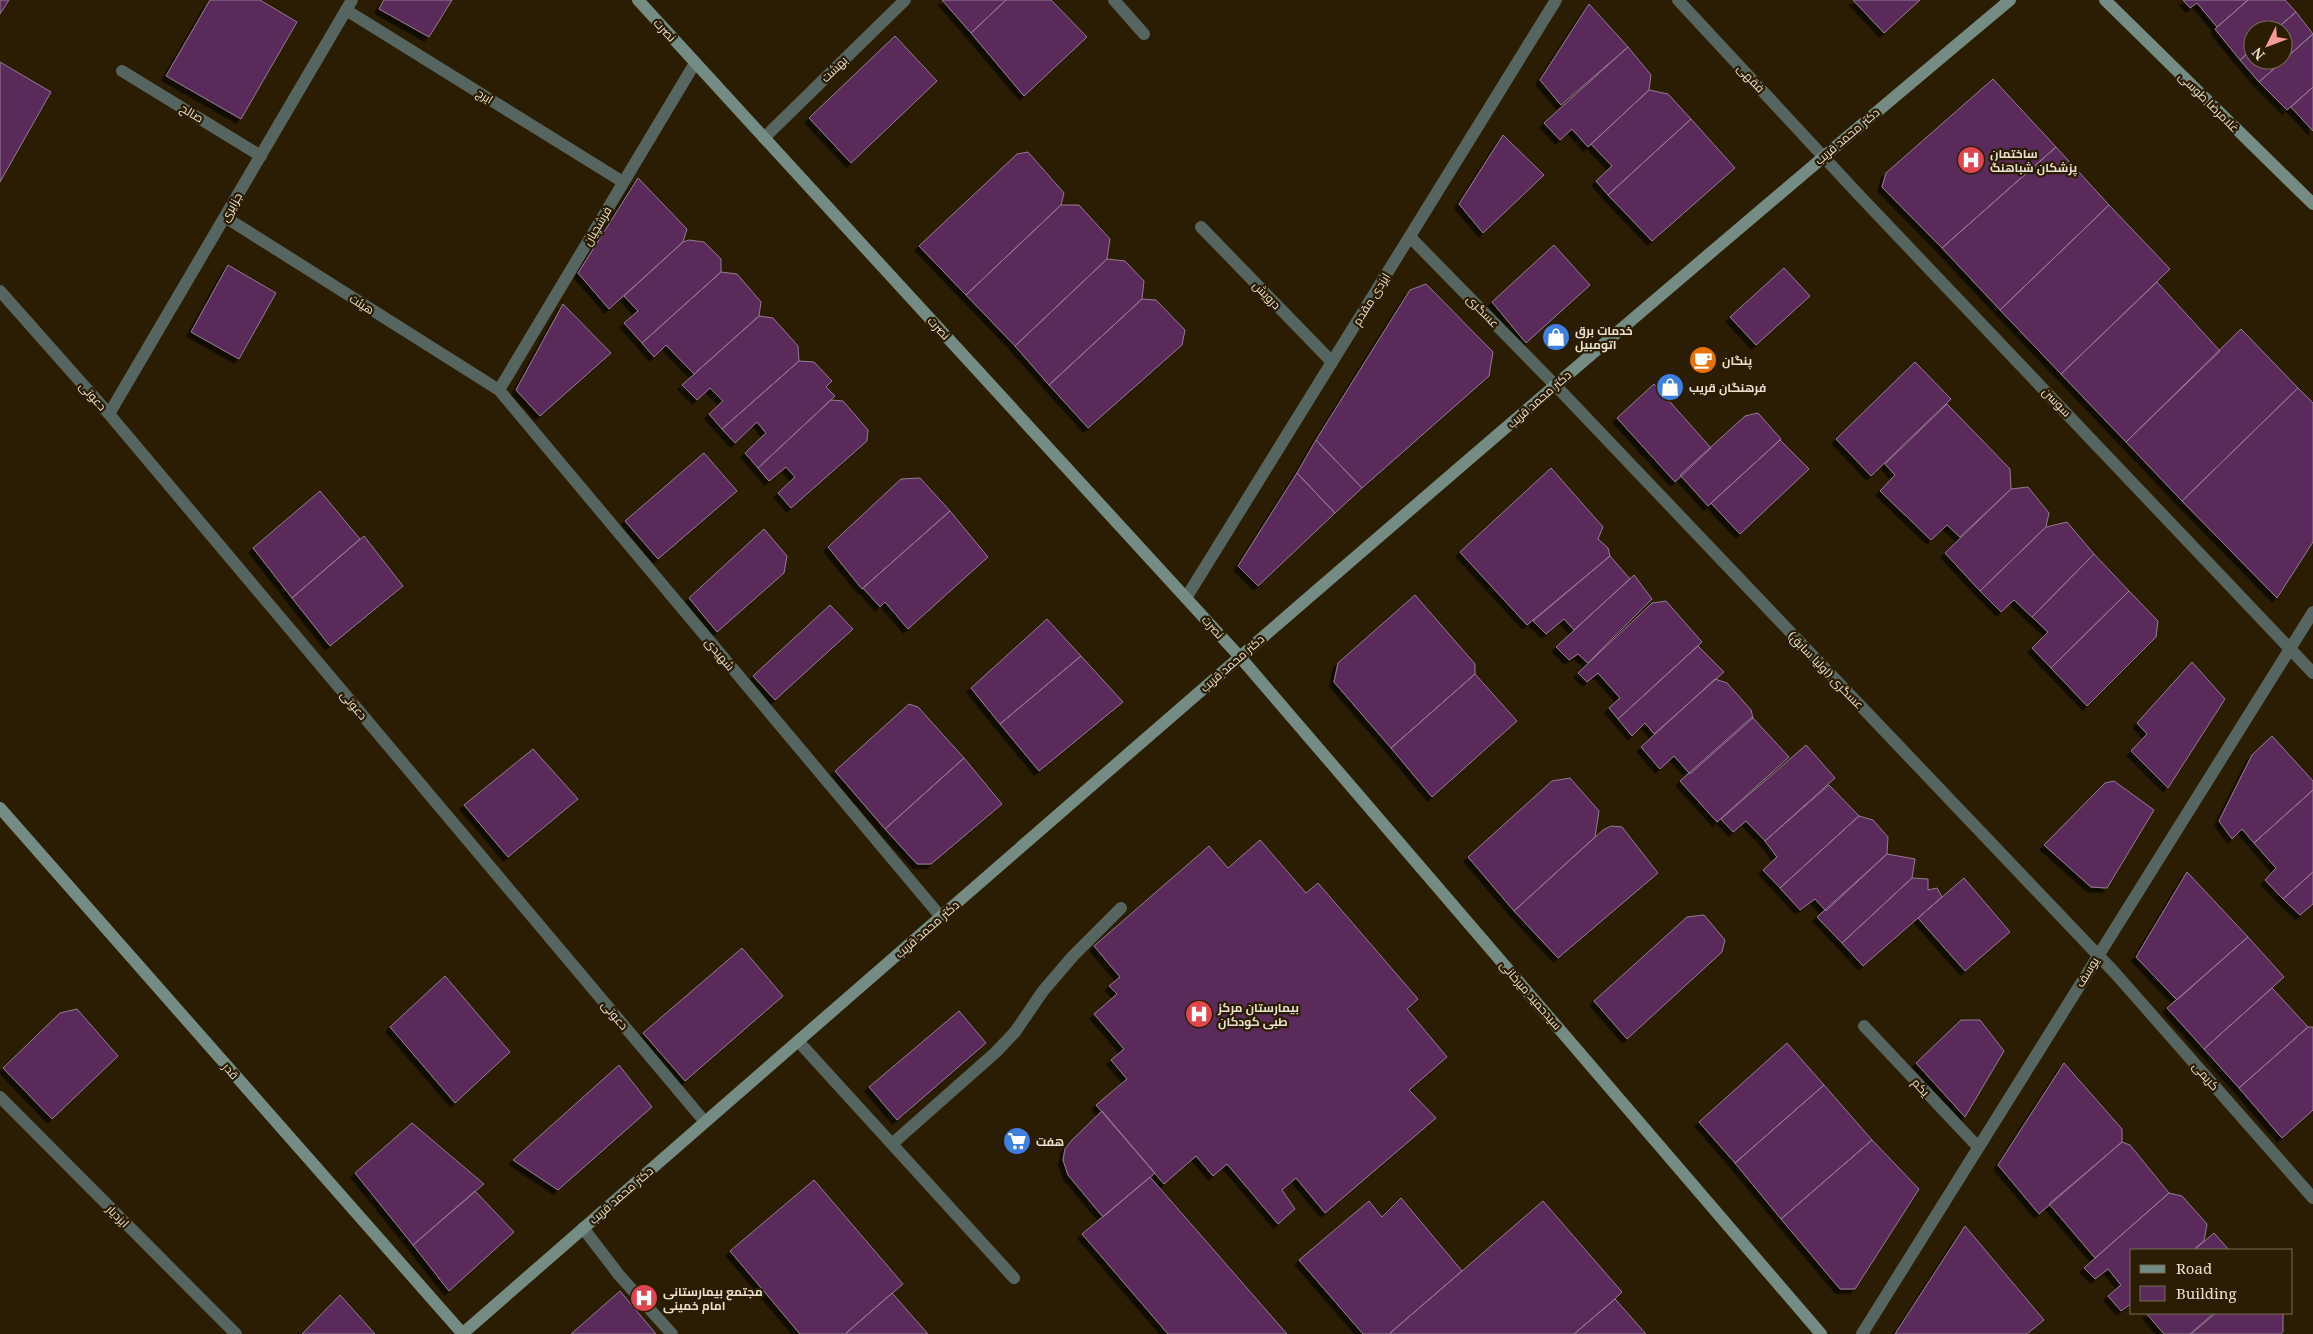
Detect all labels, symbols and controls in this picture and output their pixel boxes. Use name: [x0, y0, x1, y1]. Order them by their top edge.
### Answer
street label: نصرت: [650, 15, 680, 45]
north arrow: [2243, 20, 2293, 70]
text: N: [2247, 44, 2269, 64]
street label: بهشت: [817, 52, 851, 86]
street label: فقهی: [1733, 60, 1769, 96]
street label: غلامرضا طوسی: [2175, 68, 2243, 136]
street label: ایرج: [473, 84, 497, 108]
street label: صالح: [177, 99, 207, 127]
street label: دکتر محمد قریب: [1811, 104, 1883, 168]
hospital icon: ساختمان پزشکان شباهنگ: [1956, 145, 1986, 175]
place label: ساختمان پزشکان شباهنگ: [1990, 145, 2078, 177]
street label: جزایری: [216, 189, 246, 225]
street label: فرشچیان: [579, 203, 616, 249]
street label: ایزدی مقدم: [1348, 269, 1394, 329]
street label: درویش: [1249, 277, 1285, 313]
street label: هیئت: [346, 290, 378, 318]
street label: عسگری: [1463, 291, 1503, 331]
street label: نصرت: [924, 313, 954, 343]
shop icon: خدمات برق اتومبیل: [1541, 322, 1571, 352]
place label: خدمات برق اتومبیل: [1575, 322, 1633, 353]
cafe icon: پنگان: [1688, 345, 1718, 375]
place label: پنگان: [1722, 352, 1753, 370]
street label: دکتر محمد قریب: [1503, 366, 1575, 432]
shop icon: فرهنگان قریب: [1655, 372, 1685, 402]
street label: دعوتی: [75, 378, 111, 414]
place label: فرهنگان قریب: [1689, 379, 1766, 396]
street label: سوسن: [2039, 384, 2075, 421]
street label: نصرت: [1198, 612, 1228, 642]
street label: عسگری (اولیا سابق): [1784, 627, 1868, 713]
street label: دکتر محمد قریب: [1196, 630, 1268, 696]
street label: شهیدی: [701, 634, 739, 674]
street label: دعوتی: [337, 687, 371, 724]
street label: دکتر محمد قریب: [891, 896, 963, 962]
street label: یوسف: [2071, 953, 2103, 990]
street label: سیدحمید میرخانی: [1496, 957, 1566, 1033]
street label: دعوتی: [598, 997, 632, 1034]
hospital icon: بیمارستان مرکز طبی کودکان: [1184, 999, 1214, 1029]
place label: بیمارستان مرکز طبی کودکان: [1217, 999, 1299, 1030]
street label: قدر: [218, 1058, 243, 1083]
street label: کریمی: [2189, 1058, 2223, 1094]
street label: یکم: [1908, 1074, 1934, 1100]
supermarket icon: هفت: [1002, 1126, 1032, 1156]
place label: هفت: [1036, 1133, 1064, 1150]
street label: دکتر محمد قریب: [585, 1162, 657, 1228]
street label: ایزدیار: [102, 1200, 133, 1231]
legend: [2130, 1249, 2293, 1314]
text: Road: [2176, 1258, 2212, 1278]
hospital icon: مجتمع بیمارستانی امام خمینی: [629, 1283, 659, 1313]
place label: مجتمع بیمارستانی امام خمینی: [663, 1283, 763, 1314]
text: Building: [2176, 1283, 2237, 1303]

